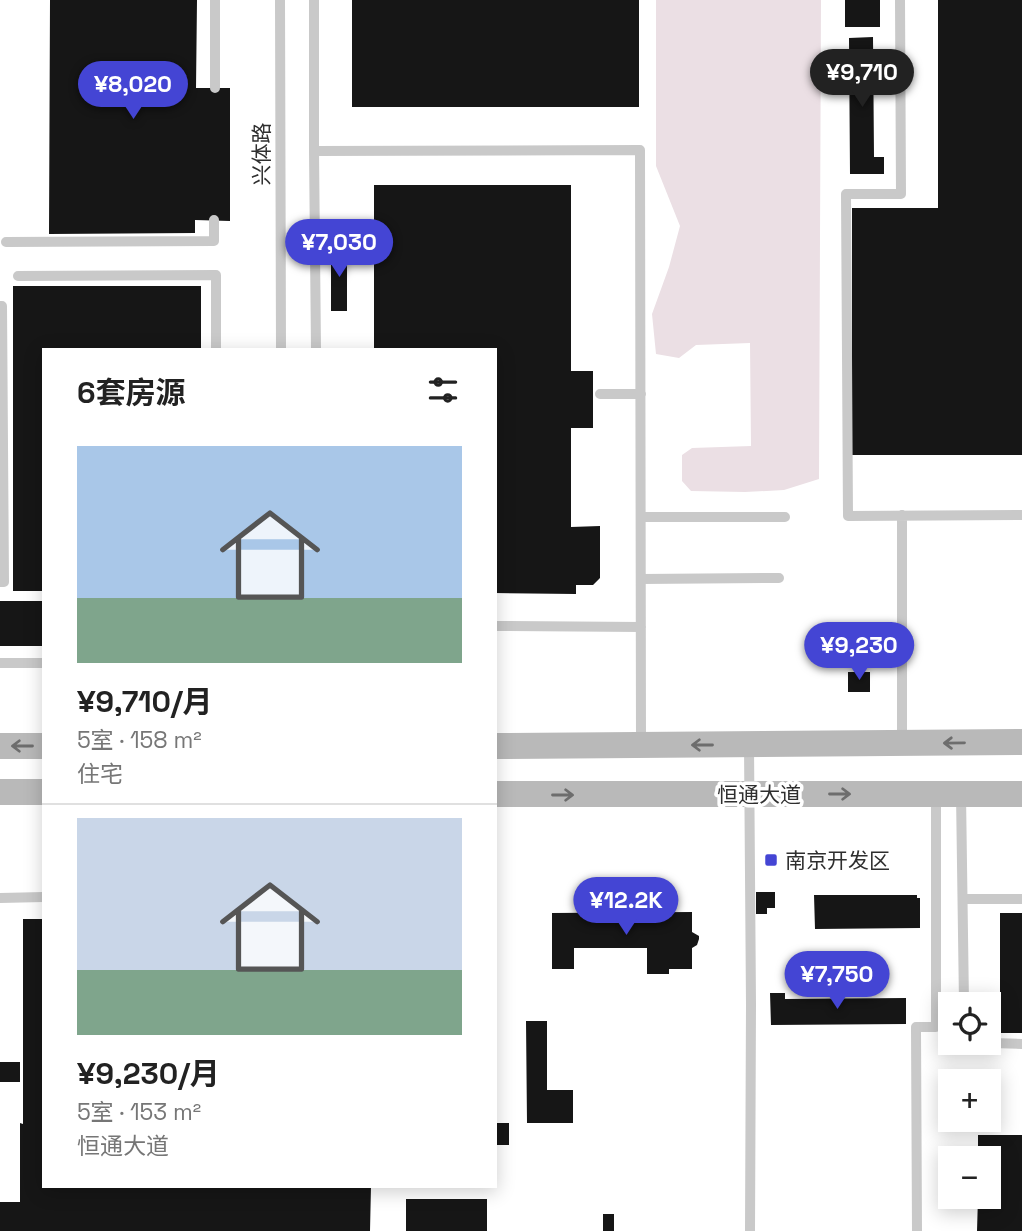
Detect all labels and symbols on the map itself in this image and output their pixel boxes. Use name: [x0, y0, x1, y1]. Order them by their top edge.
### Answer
pin: ¥9,710: [805, 50, 919, 109]
pin: ¥8,020: [76, 61, 190, 121]
street label: 兴体路: [248, 123, 275, 186]
pin: ¥7,030: [282, 219, 396, 279]
pin: ¥9,230: [802, 622, 916, 682]
one-way arrow: [943, 736, 966, 750]
one-way arrow: [691, 738, 714, 752]
one-way arrow: [11, 739, 34, 753]
street label: 恒通大道: [717, 781, 801, 808]
one-way arrow: [828, 787, 851, 801]
one-way arrow: [552, 788, 575, 802]
place label: 南京开发区: [785, 847, 890, 874]
marker: 南京开发区: [763, 852, 779, 868]
pin: ¥12.2K: [569, 878, 683, 937]
pin: ¥7,750: [780, 951, 894, 1011]

